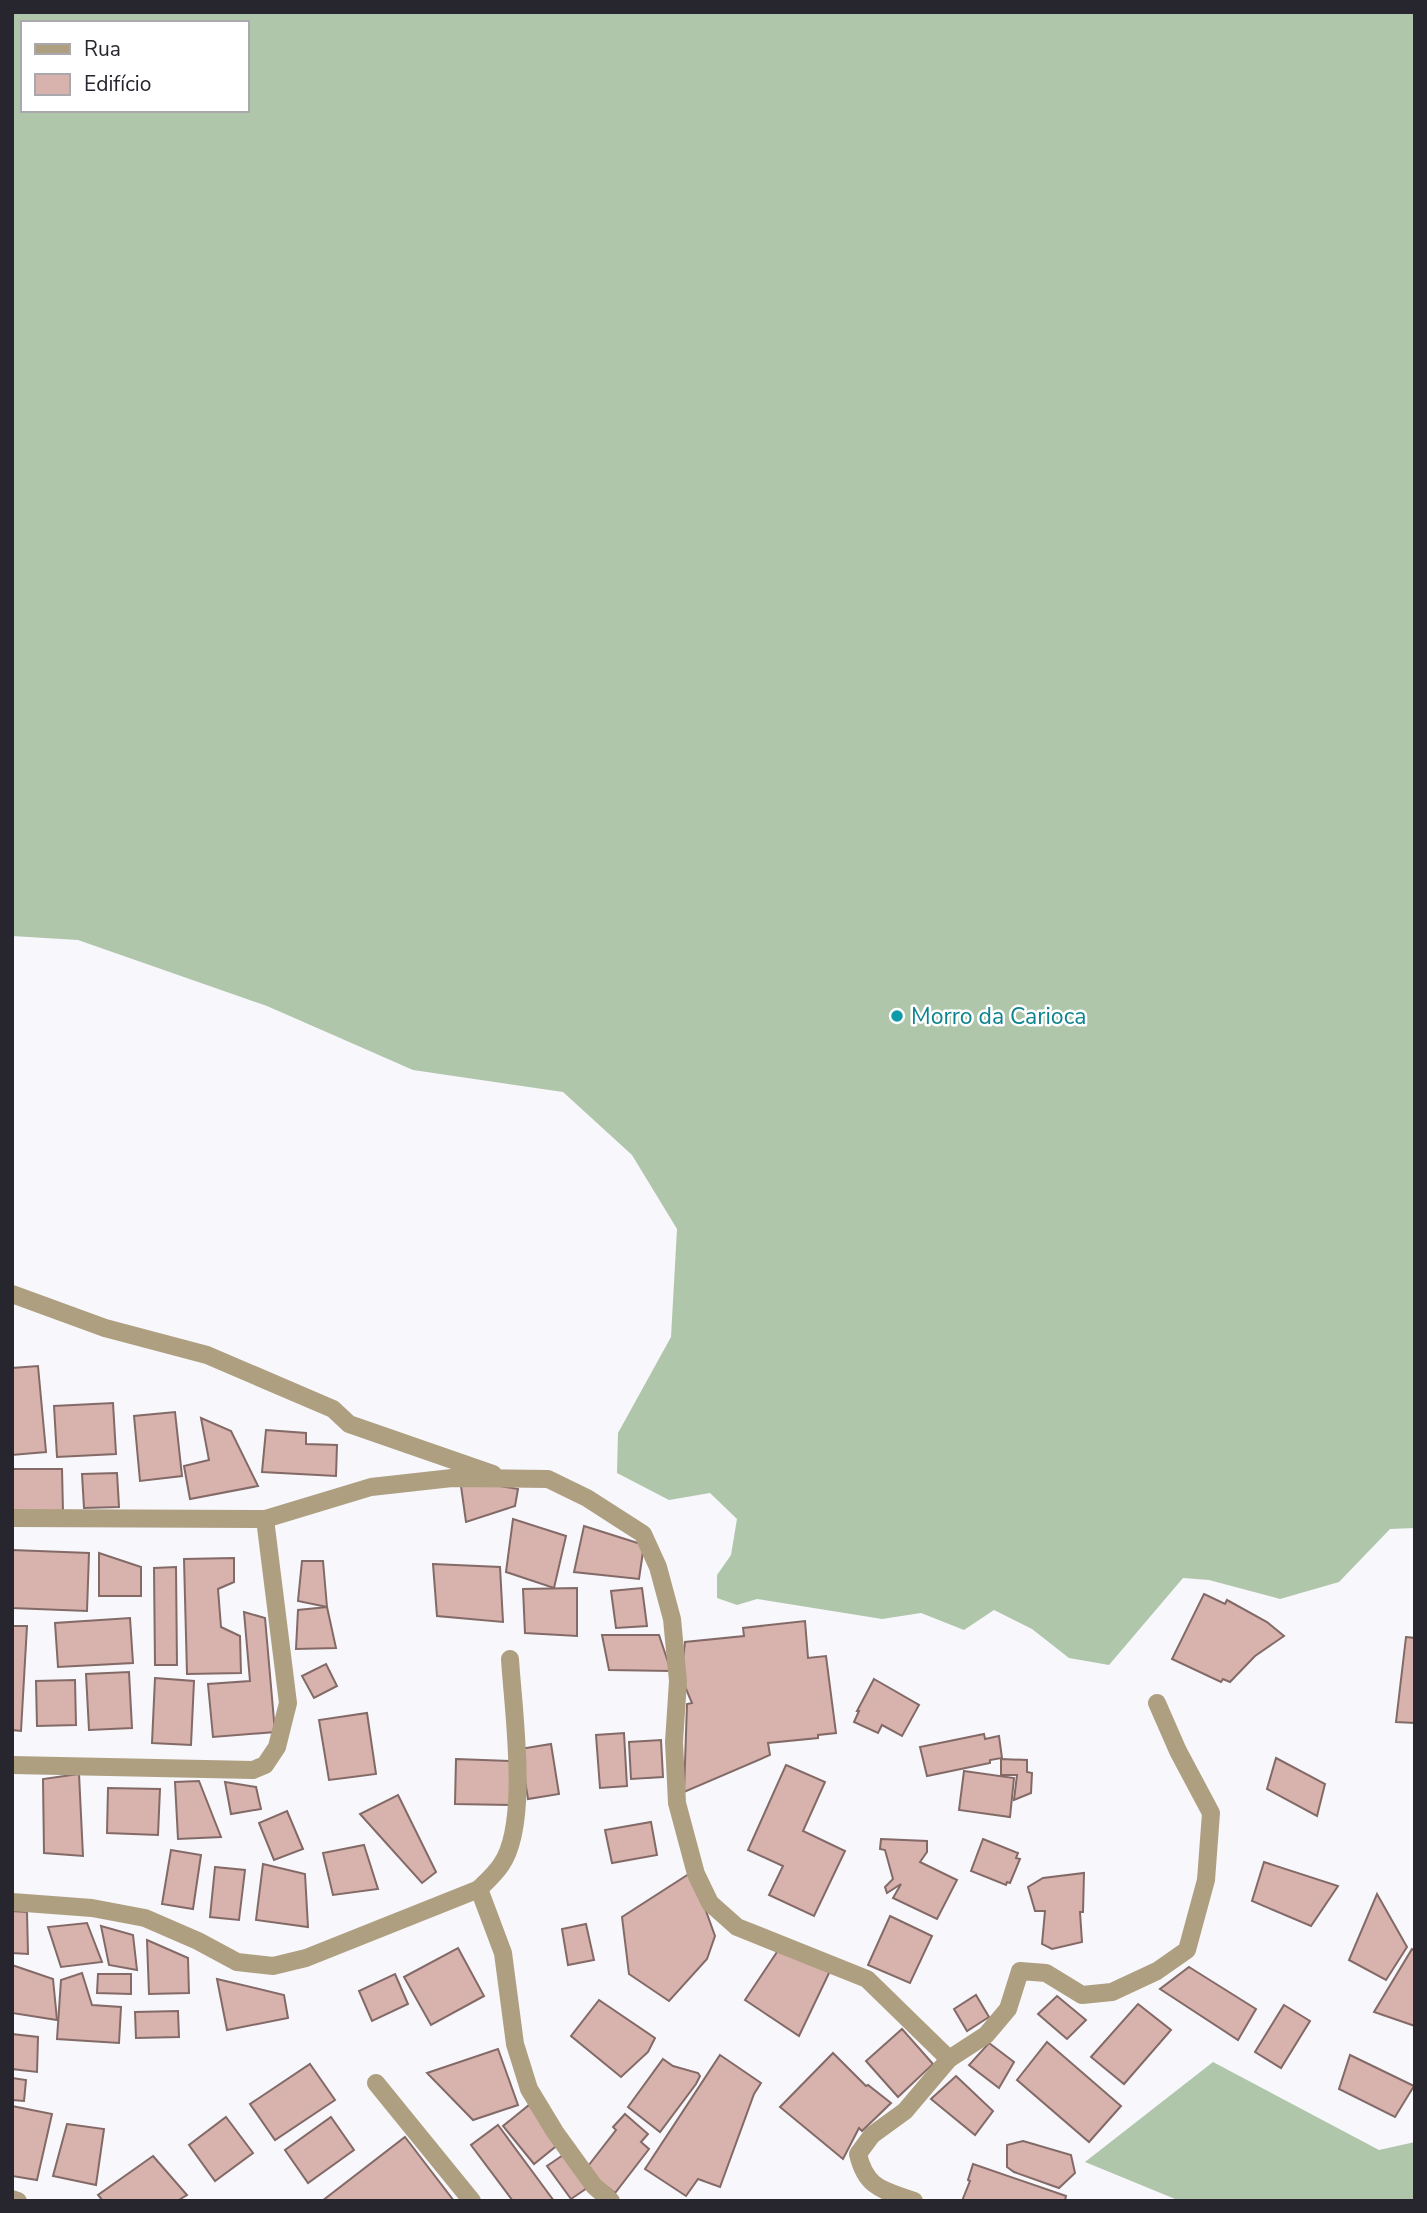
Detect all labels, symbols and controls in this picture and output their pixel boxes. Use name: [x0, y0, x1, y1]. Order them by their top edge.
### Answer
legend: [21, 21, 248, 112]
text: Rua: [84, 35, 121, 63]
text: Edifício: [84, 70, 151, 98]
place label: Morro da Carioca: [911, 1001, 1086, 1032]
marker: Morro da Carioca: [889, 1008, 905, 1024]

